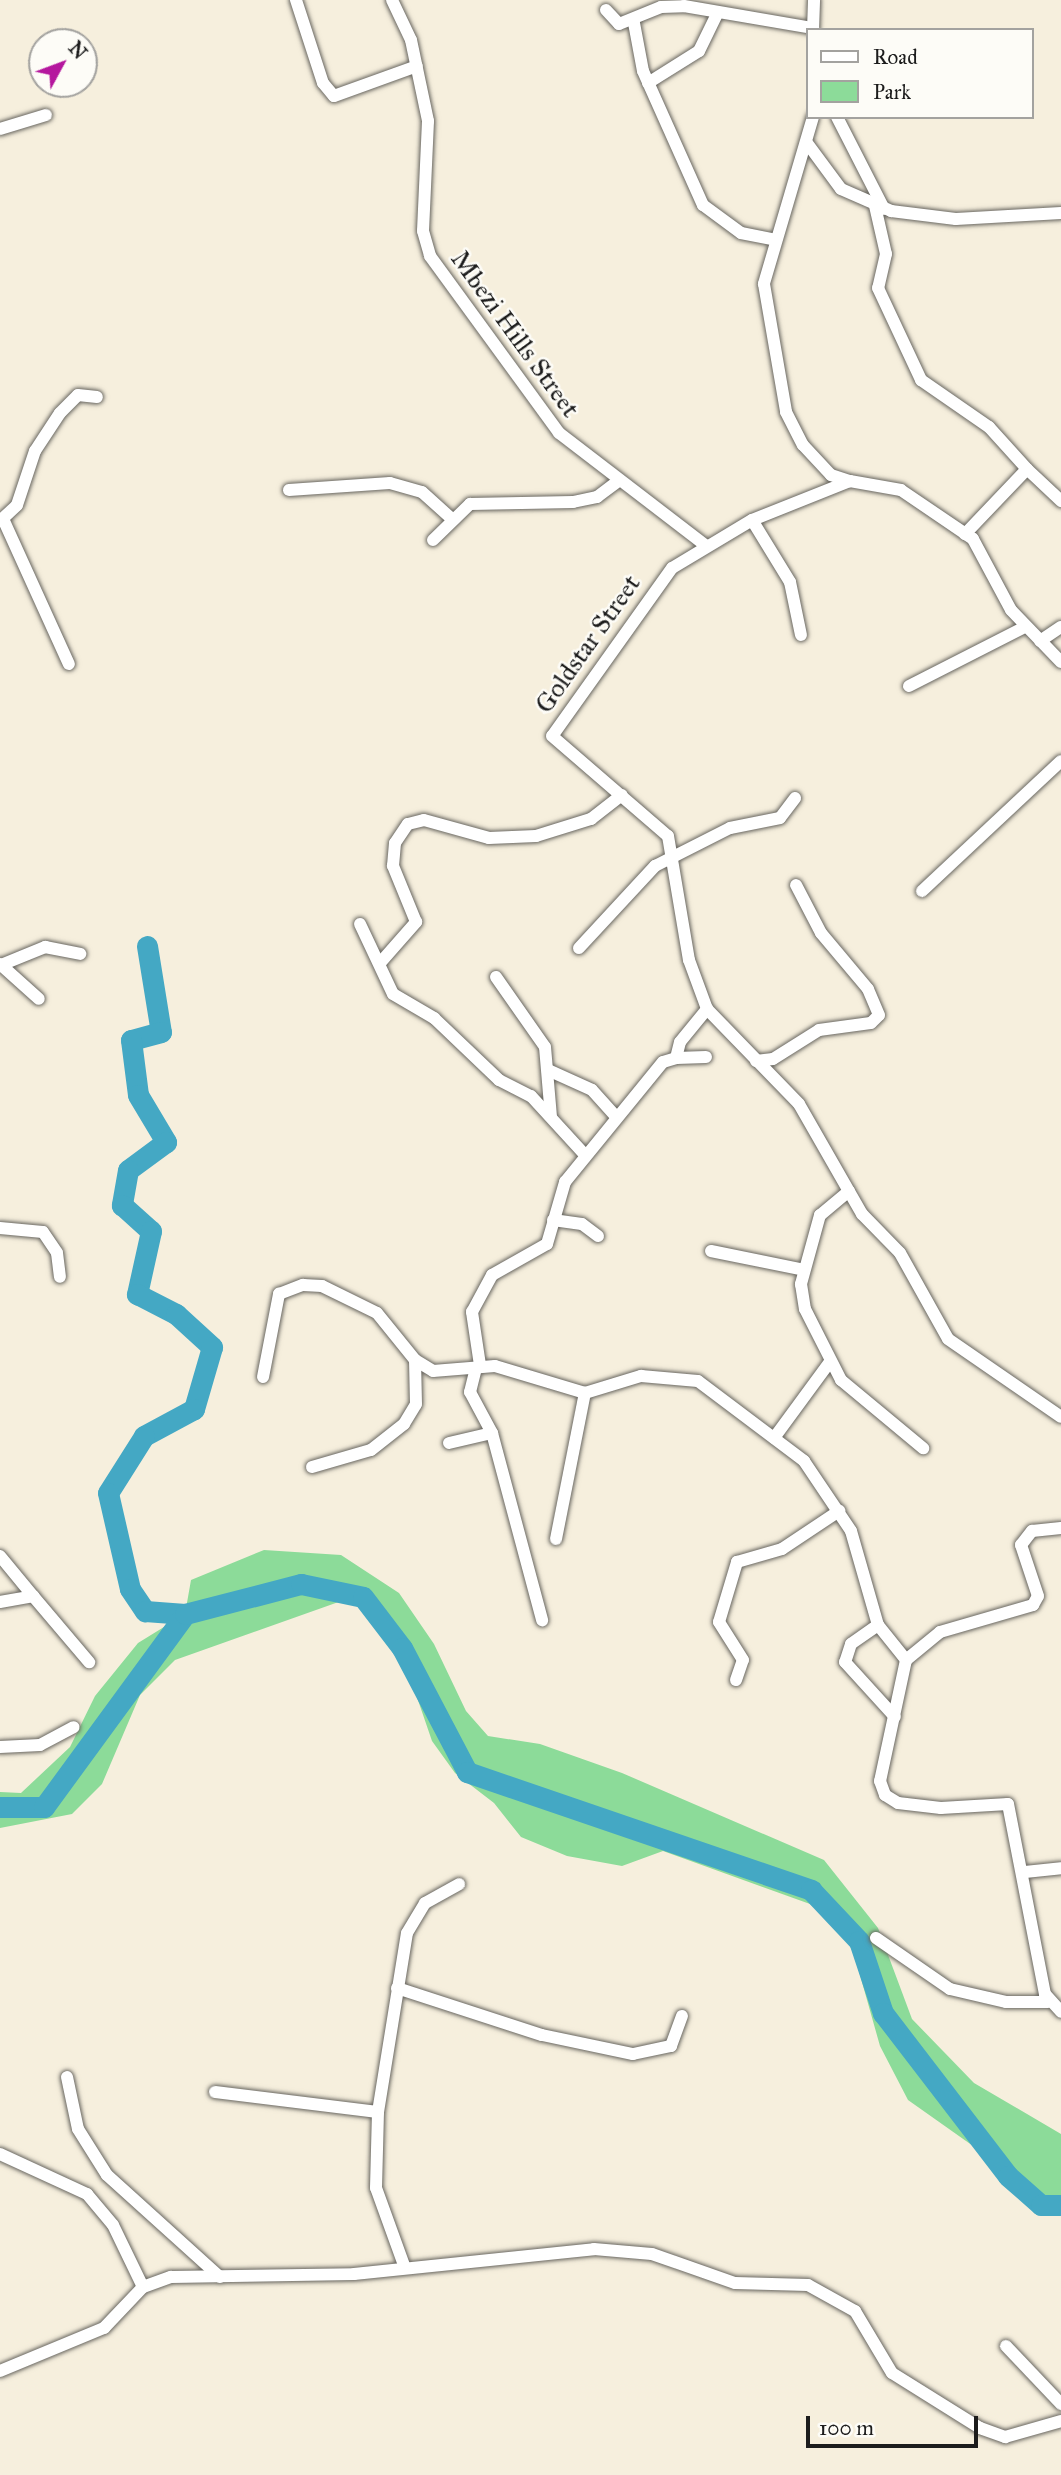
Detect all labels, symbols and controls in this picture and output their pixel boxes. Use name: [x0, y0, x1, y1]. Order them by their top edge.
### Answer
north arrow: [28, 28, 98, 98]
legend: [806, 28, 1033, 119]
text: N: [64, 37, 92, 64]
text: Road: [873, 44, 918, 70]
text: Park: [873, 79, 911, 105]
street label: Mbezi Hills Street: [444, 245, 586, 423]
street label: Goldstar Street: [529, 569, 647, 719]
scale bar: [809, 2402, 981, 2446]
text: 100 m: [819, 2415, 874, 2441]

